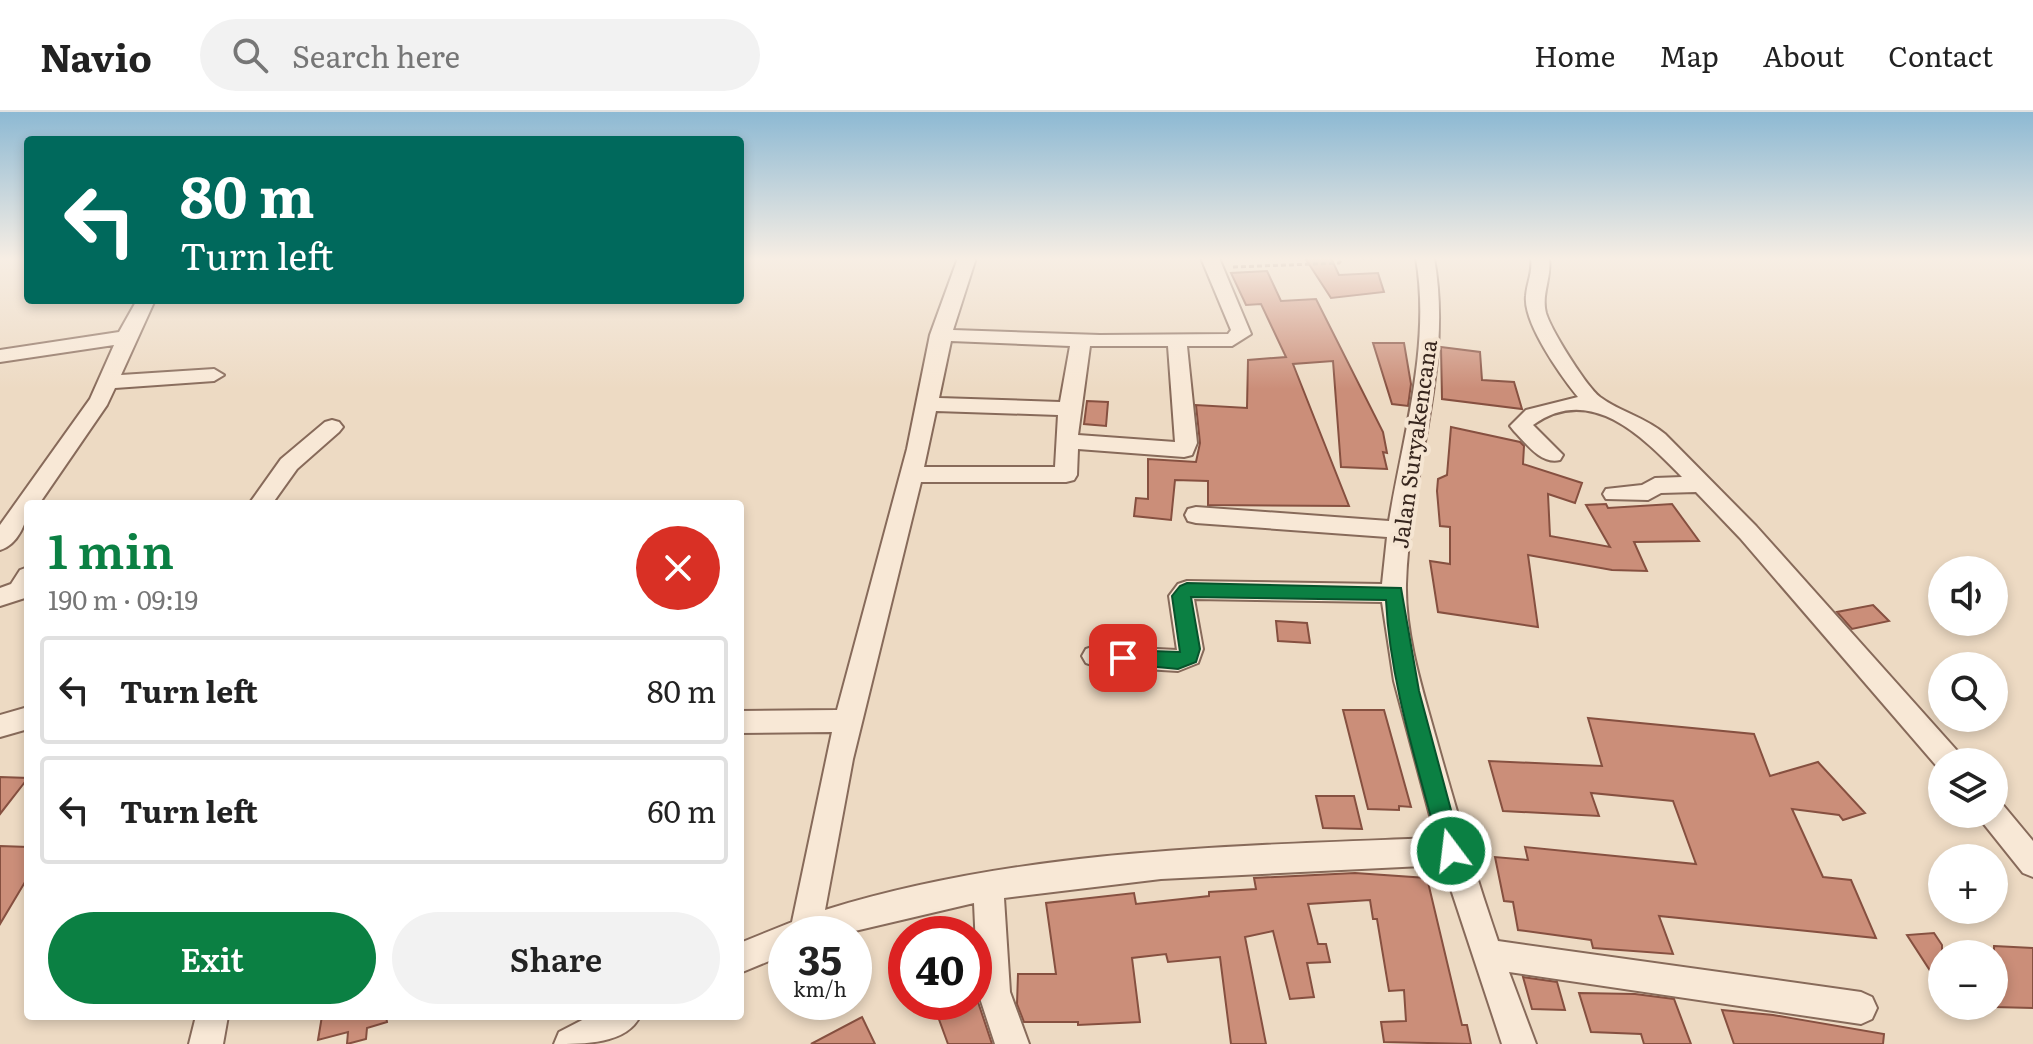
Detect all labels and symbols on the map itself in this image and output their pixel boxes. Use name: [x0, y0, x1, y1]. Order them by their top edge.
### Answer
street label: Jalan Suryakencana: [1382, 337, 1444, 551]
pin: [1089, 624, 1157, 692]
position arrow: [1409, 809, 1493, 893]
speed limit sign: 40: [888, 916, 992, 1020]

